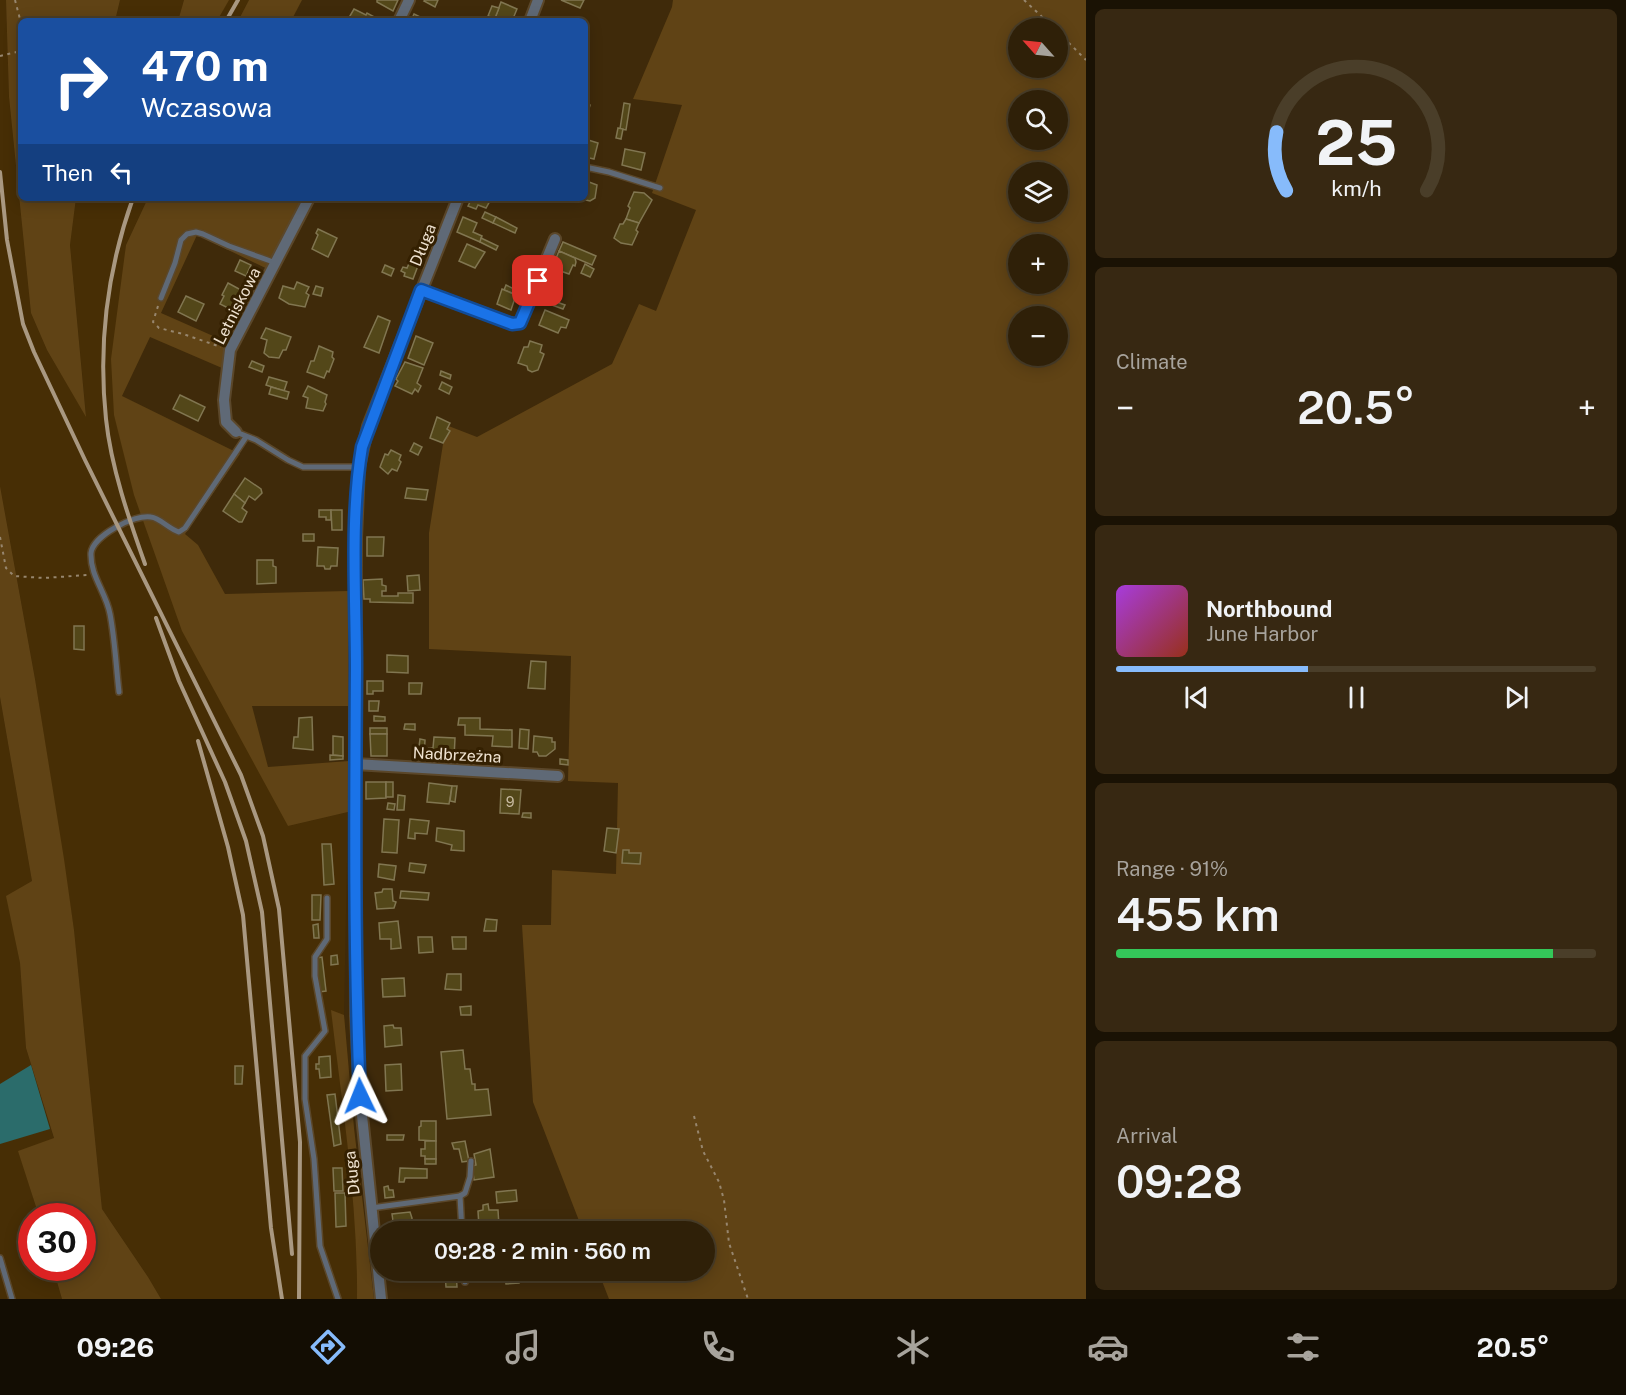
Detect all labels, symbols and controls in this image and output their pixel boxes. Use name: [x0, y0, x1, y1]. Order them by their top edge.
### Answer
north arrow: [1008, 18, 1068, 78]
map controls: [1008, 18, 1068, 366]
text: 470 m: [141, 41, 269, 90]
icon: right: [42, 42, 120, 120]
button: search: [1008, 90, 1068, 150]
text: Wczasowa: [141, 91, 272, 123]
text: 25: [1315, 106, 1397, 179]
icon: left: [105, 156, 138, 189]
text: Then: [42, 160, 93, 186]
button: layers: [1008, 162, 1068, 222]
text: km/h: [1331, 176, 1381, 201]
street label: Długa: [406, 221, 440, 269]
button: +: [1008, 234, 1068, 294]
pin: [512, 255, 563, 306]
street label: Letniskowa: [210, 264, 264, 348]
icon: arrive: [521, 264, 554, 297]
button: −: [1008, 306, 1068, 366]
text: Climate: [1116, 350, 1188, 374]
text: 20.5°: [1297, 381, 1415, 434]
text: −: [1116, 389, 1134, 427]
text: +: [1578, 389, 1596, 427]
text: Northbound: [1206, 596, 1332, 622]
text: June Harbor: [1206, 622, 1318, 646]
icon: previous: [1180, 681, 1213, 714]
icon: pause: [1340, 681, 1373, 714]
icon: next: [1500, 681, 1533, 714]
street label: Nadbrzeżna: [412, 743, 502, 767]
house number: 9: [506, 794, 515, 810]
text: Range · 91%: [1116, 857, 1228, 881]
text: 455 km: [1116, 888, 1280, 941]
position arrow: [328, 1064, 392, 1128]
text: Arrival: [1116, 1124, 1178, 1148]
street label: Długa: [340, 1150, 364, 1196]
text: 09:28: [1116, 1155, 1243, 1208]
speed limit sign: 30: [18, 1203, 96, 1281]
text: 09:28 · 2 min · 560 m: [434, 1238, 651, 1264]
icon: directions: [307, 1326, 349, 1368]
icon: music: [502, 1326, 544, 1368]
icon: phone: [697, 1326, 739, 1368]
icon: climate: [892, 1326, 934, 1368]
icon: car: [1087, 1326, 1129, 1368]
icon: filters: [1282, 1326, 1324, 1368]
text: 09:26: [76, 1331, 154, 1363]
text: 20.5°: [1477, 1331, 1549, 1363]

